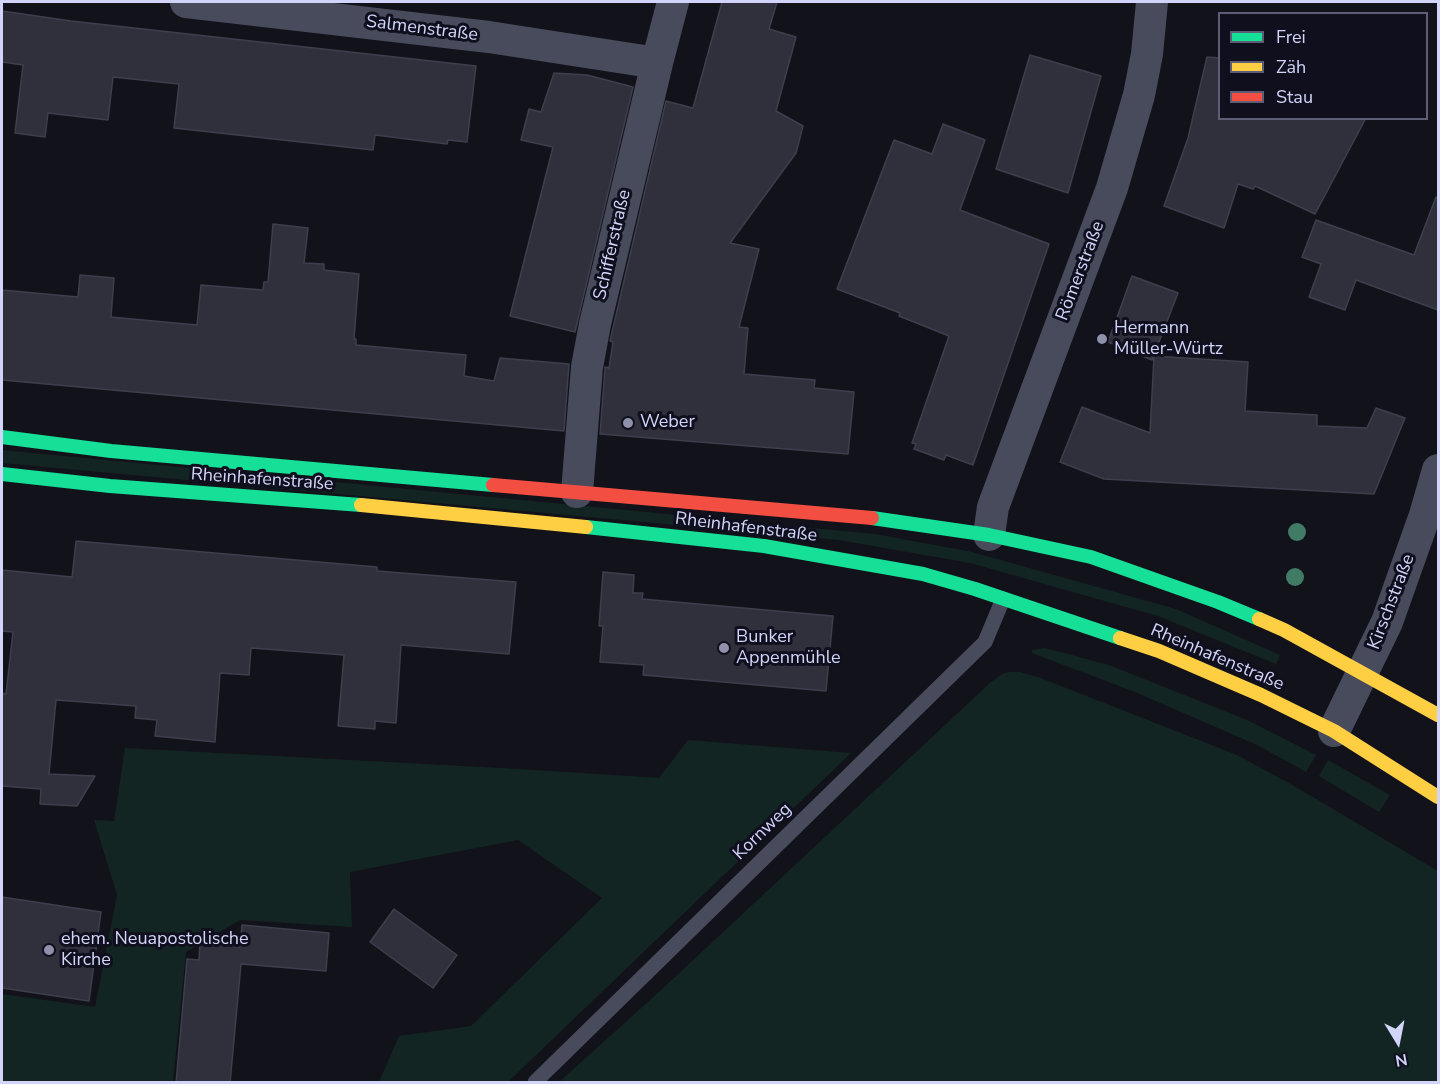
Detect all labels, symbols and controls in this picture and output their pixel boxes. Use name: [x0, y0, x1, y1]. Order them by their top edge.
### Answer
street label: Salmenstraße: [365, 11, 479, 47]
legend: [1218, 12, 1428, 120]
text: Frei: [1276, 25, 1306, 49]
text: Zäh: [1276, 55, 1306, 79]
text: Stau: [1276, 85, 1313, 109]
street label: Schifferstraße: [590, 188, 636, 302]
street label: Römerstraße: [1052, 218, 1110, 324]
place label: Hermann Müller-Würtz: [1114, 318, 1223, 360]
marker: Hermann Müller-Würtz: [1095, 332, 1109, 346]
place label: Weber: [640, 412, 695, 434]
marker: Weber: [621, 416, 635, 430]
street label: Rheinhafenstraße: [190, 464, 334, 496]
street label: Rheinhafenstraße: [674, 509, 818, 547]
street label: Kirschstraße: [1364, 551, 1420, 653]
street label: Rheinhafenstraße: [1147, 620, 1287, 696]
place label: Bunker Appenmühle: [736, 627, 840, 670]
marker: Bunker Appenmühle: [717, 641, 731, 655]
street label: Kornweg: [729, 799, 797, 865]
place label: ehem. Neuapostolische Kirche: [61, 929, 249, 972]
marker: ehem. Neuapostolische Kirche: [42, 943, 56, 957]
north arrow: [1368, 1012, 1428, 1072]
text: N: [1393, 1048, 1409, 1072]

